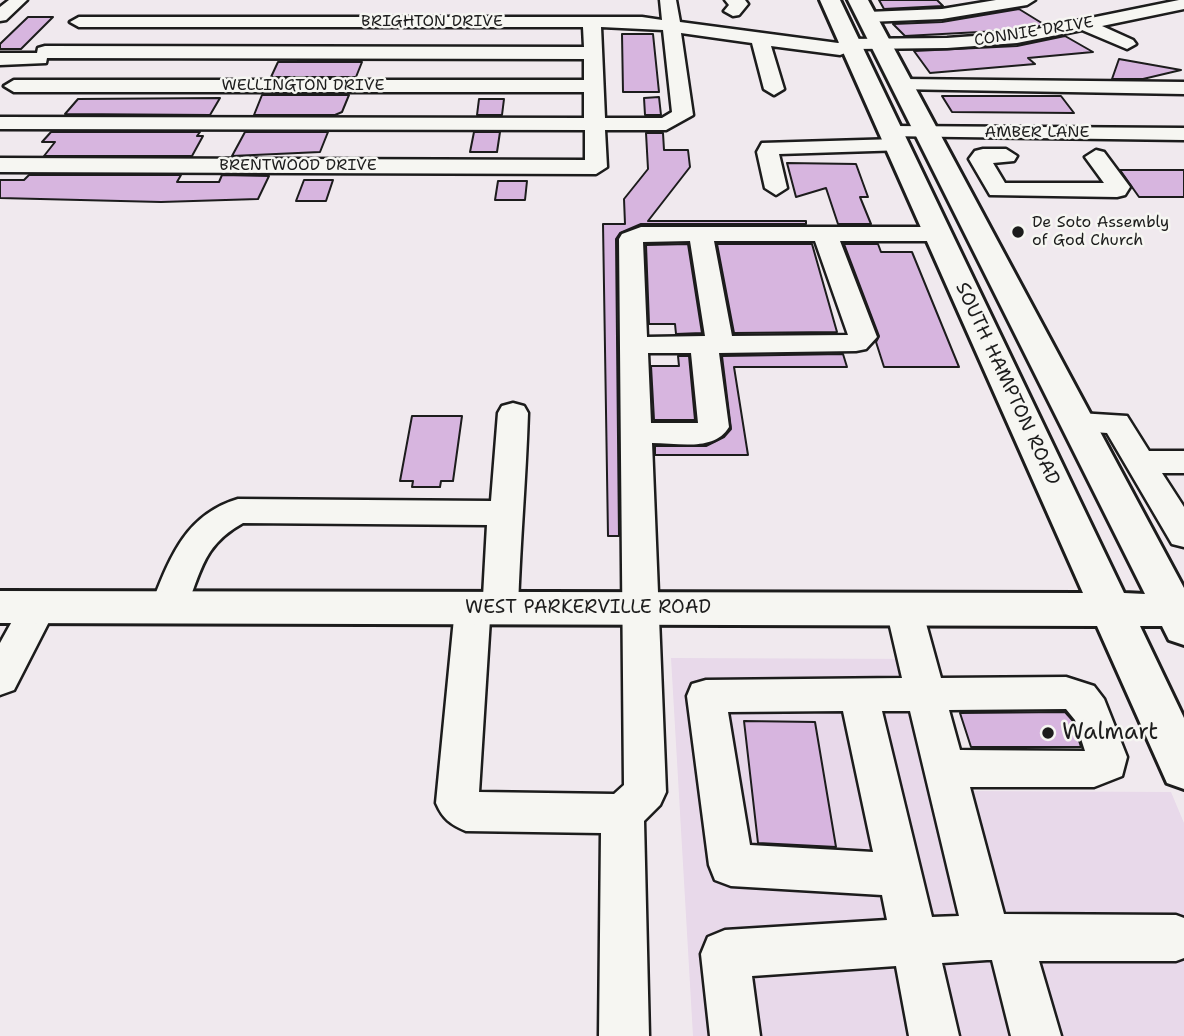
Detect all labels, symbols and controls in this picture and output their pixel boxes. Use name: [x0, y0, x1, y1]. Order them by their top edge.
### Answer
street label: BRIGHTON DRIVE: [361, 12, 503, 32]
street label: CONNIE DRIVE: [973, 13, 1095, 51]
street label: WELLINGTON DRIVE: [222, 76, 384, 96]
street label: AMBER LANE: [985, 123, 1089, 143]
street label: BRENTWOOD DRIVE: [219, 156, 377, 176]
place label: De Soto Assembly of God Church: [1032, 213, 1169, 251]
marker: De Soto Assembly of God Church: [1010, 224, 1026, 240]
street label: SOUTH HAMPTON ROAD: [950, 279, 1064, 489]
street label: WEST PARKERVILLE ROAD: [465, 597, 711, 619]
place label: Walmart: [1062, 719, 1158, 747]
marker: Walmart: [1040, 725, 1056, 741]

